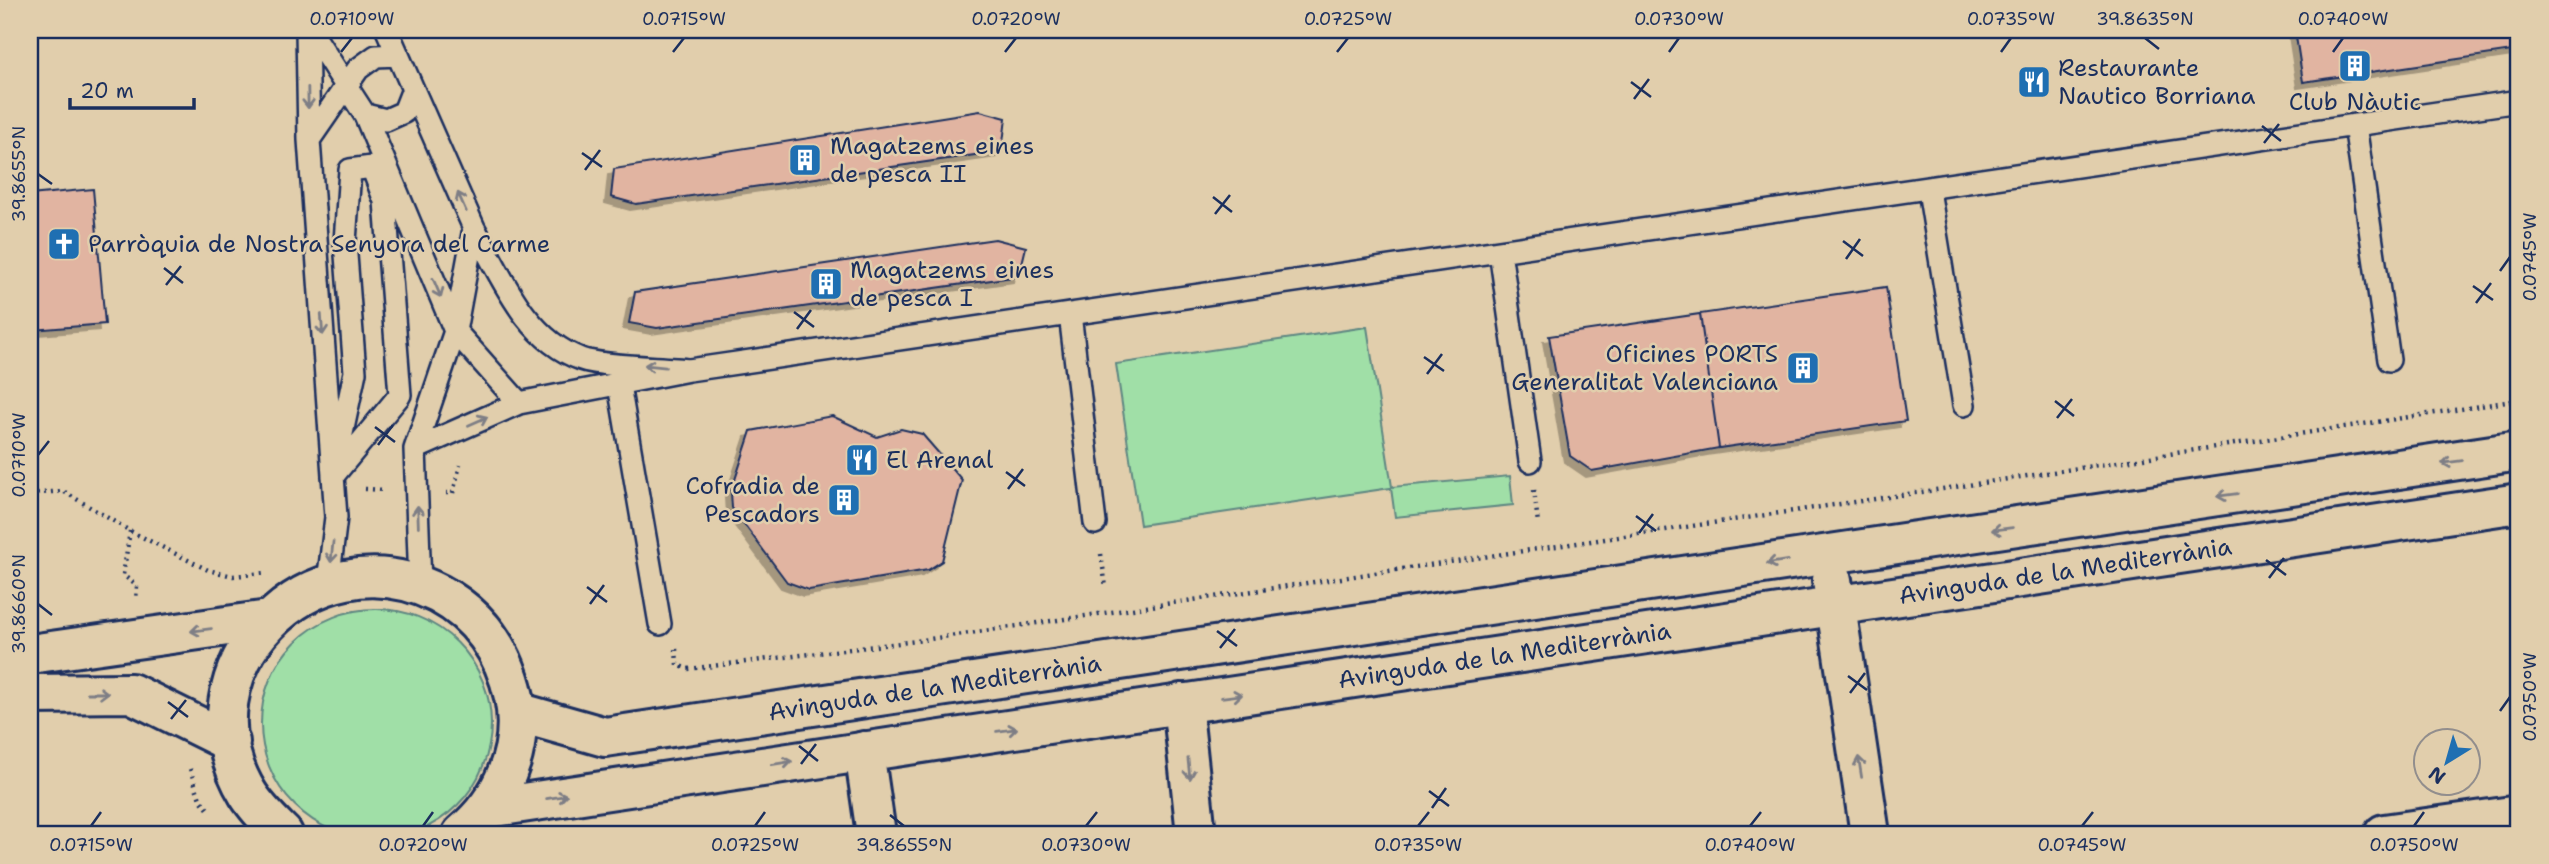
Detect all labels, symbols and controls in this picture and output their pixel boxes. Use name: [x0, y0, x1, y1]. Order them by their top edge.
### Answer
text: 0.0710°W: [309, 7, 395, 31]
text: 0.0715°W: [642, 7, 726, 31]
text: 0.0720°W: [971, 7, 1061, 31]
text: 0.0725°W: [1304, 7, 1392, 31]
text: 0.0730°W: [1634, 7, 1724, 31]
text: 0.0735°W: [1967, 7, 2055, 31]
text: 39.8635°N: [2096, 7, 2194, 31]
text: 0.0740°W: [2298, 7, 2388, 31]
building icon: Club Nàutic: [2336, 47, 2374, 85]
place label: Restaurante Nautico Borriana: [2058, 52, 2255, 112]
restaurant icon: Restaurante Nautico Borriana: [2015, 63, 2053, 101]
scale bar: [70, 66, 194, 110]
text: 20 m: [80, 77, 134, 105]
one-way arrow: [301, 86, 315, 109]
place label: Club Nàutic: [2289, 86, 2421, 118]
text: 39.8655°N: [7, 126, 31, 222]
place label: Magatzems eines de pesca II: [830, 130, 1034, 190]
building icon: Magatzems eines de pesca II: [786, 141, 824, 179]
one-way arrow: [455, 191, 468, 213]
text: 0.0745°W: [2518, 213, 2542, 301]
church icon: Parròquia de Nostra Senyora del Carme: [45, 225, 83, 263]
place label: Parròquia de Nostra Senyora del Carme: [88, 228, 550, 260]
place label: Magatzems eines de pesca I: [850, 254, 1054, 314]
building icon: Magatzems eines de pesca I: [807, 265, 845, 303]
one-way arrow: [432, 276, 445, 298]
one-way arrow: [316, 313, 329, 336]
place label: Oficines PORTS Generalitat Valenciana: [1511, 338, 1778, 398]
building icon: Oficines PORTS Generalitat Valenciana: [1784, 349, 1822, 387]
one-way arrow: [644, 360, 667, 373]
text: 0.0710°W: [7, 412, 31, 498]
one-way arrow: [466, 414, 488, 427]
restaurant icon: El Arenal: [843, 441, 881, 479]
place label: El Arenal: [886, 444, 994, 476]
one-way arrow: [2441, 455, 2464, 468]
place label: Cofradia de Pescadors: [685, 470, 820, 530]
building icon: Cofradia de Pescadors: [825, 481, 863, 519]
one-way arrow: [2216, 489, 2239, 502]
one-way arrow: [411, 505, 424, 528]
one-way arrow: [1991, 522, 2014, 535]
street label: Avinguda de la Mediterrània: [1897, 530, 2234, 612]
one-way arrow: [325, 540, 338, 563]
text: 39.8660°N: [7, 554, 31, 654]
one-way arrow: [1766, 556, 1789, 569]
street label: Avinguda de la Mediterrània: [1336, 615, 1673, 696]
one-way arrow: [190, 624, 213, 637]
street label: Avinguda de la Mediterrània: [766, 647, 1104, 728]
text: 0.0750°W: [2518, 652, 2542, 742]
one-way arrow: [86, 686, 109, 700]
one-way arrow: [1220, 689, 1242, 702]
one-way arrow: [995, 723, 1017, 736]
north arrow: [2412, 728, 2482, 798]
one-way arrow: [770, 756, 792, 769]
one-way arrow: [1853, 756, 1866, 779]
one-way arrow: [1183, 757, 1196, 780]
text: N: [2424, 761, 2451, 790]
one-way arrow: [545, 790, 568, 803]
text: 0.0715°W: [49, 833, 133, 857]
text: 0.0720°W: [378, 833, 468, 857]
text: 0.0725°W: [711, 833, 799, 857]
text: 39.8655°N: [856, 833, 952, 857]
text: 0.0730°W: [1041, 833, 1131, 857]
text: 0.0735°W: [1374, 833, 1462, 857]
text: 0.0740°W: [1705, 833, 1795, 857]
text: 0.0745°W: [2038, 833, 2126, 857]
text: 0.0750°W: [2369, 833, 2459, 857]

